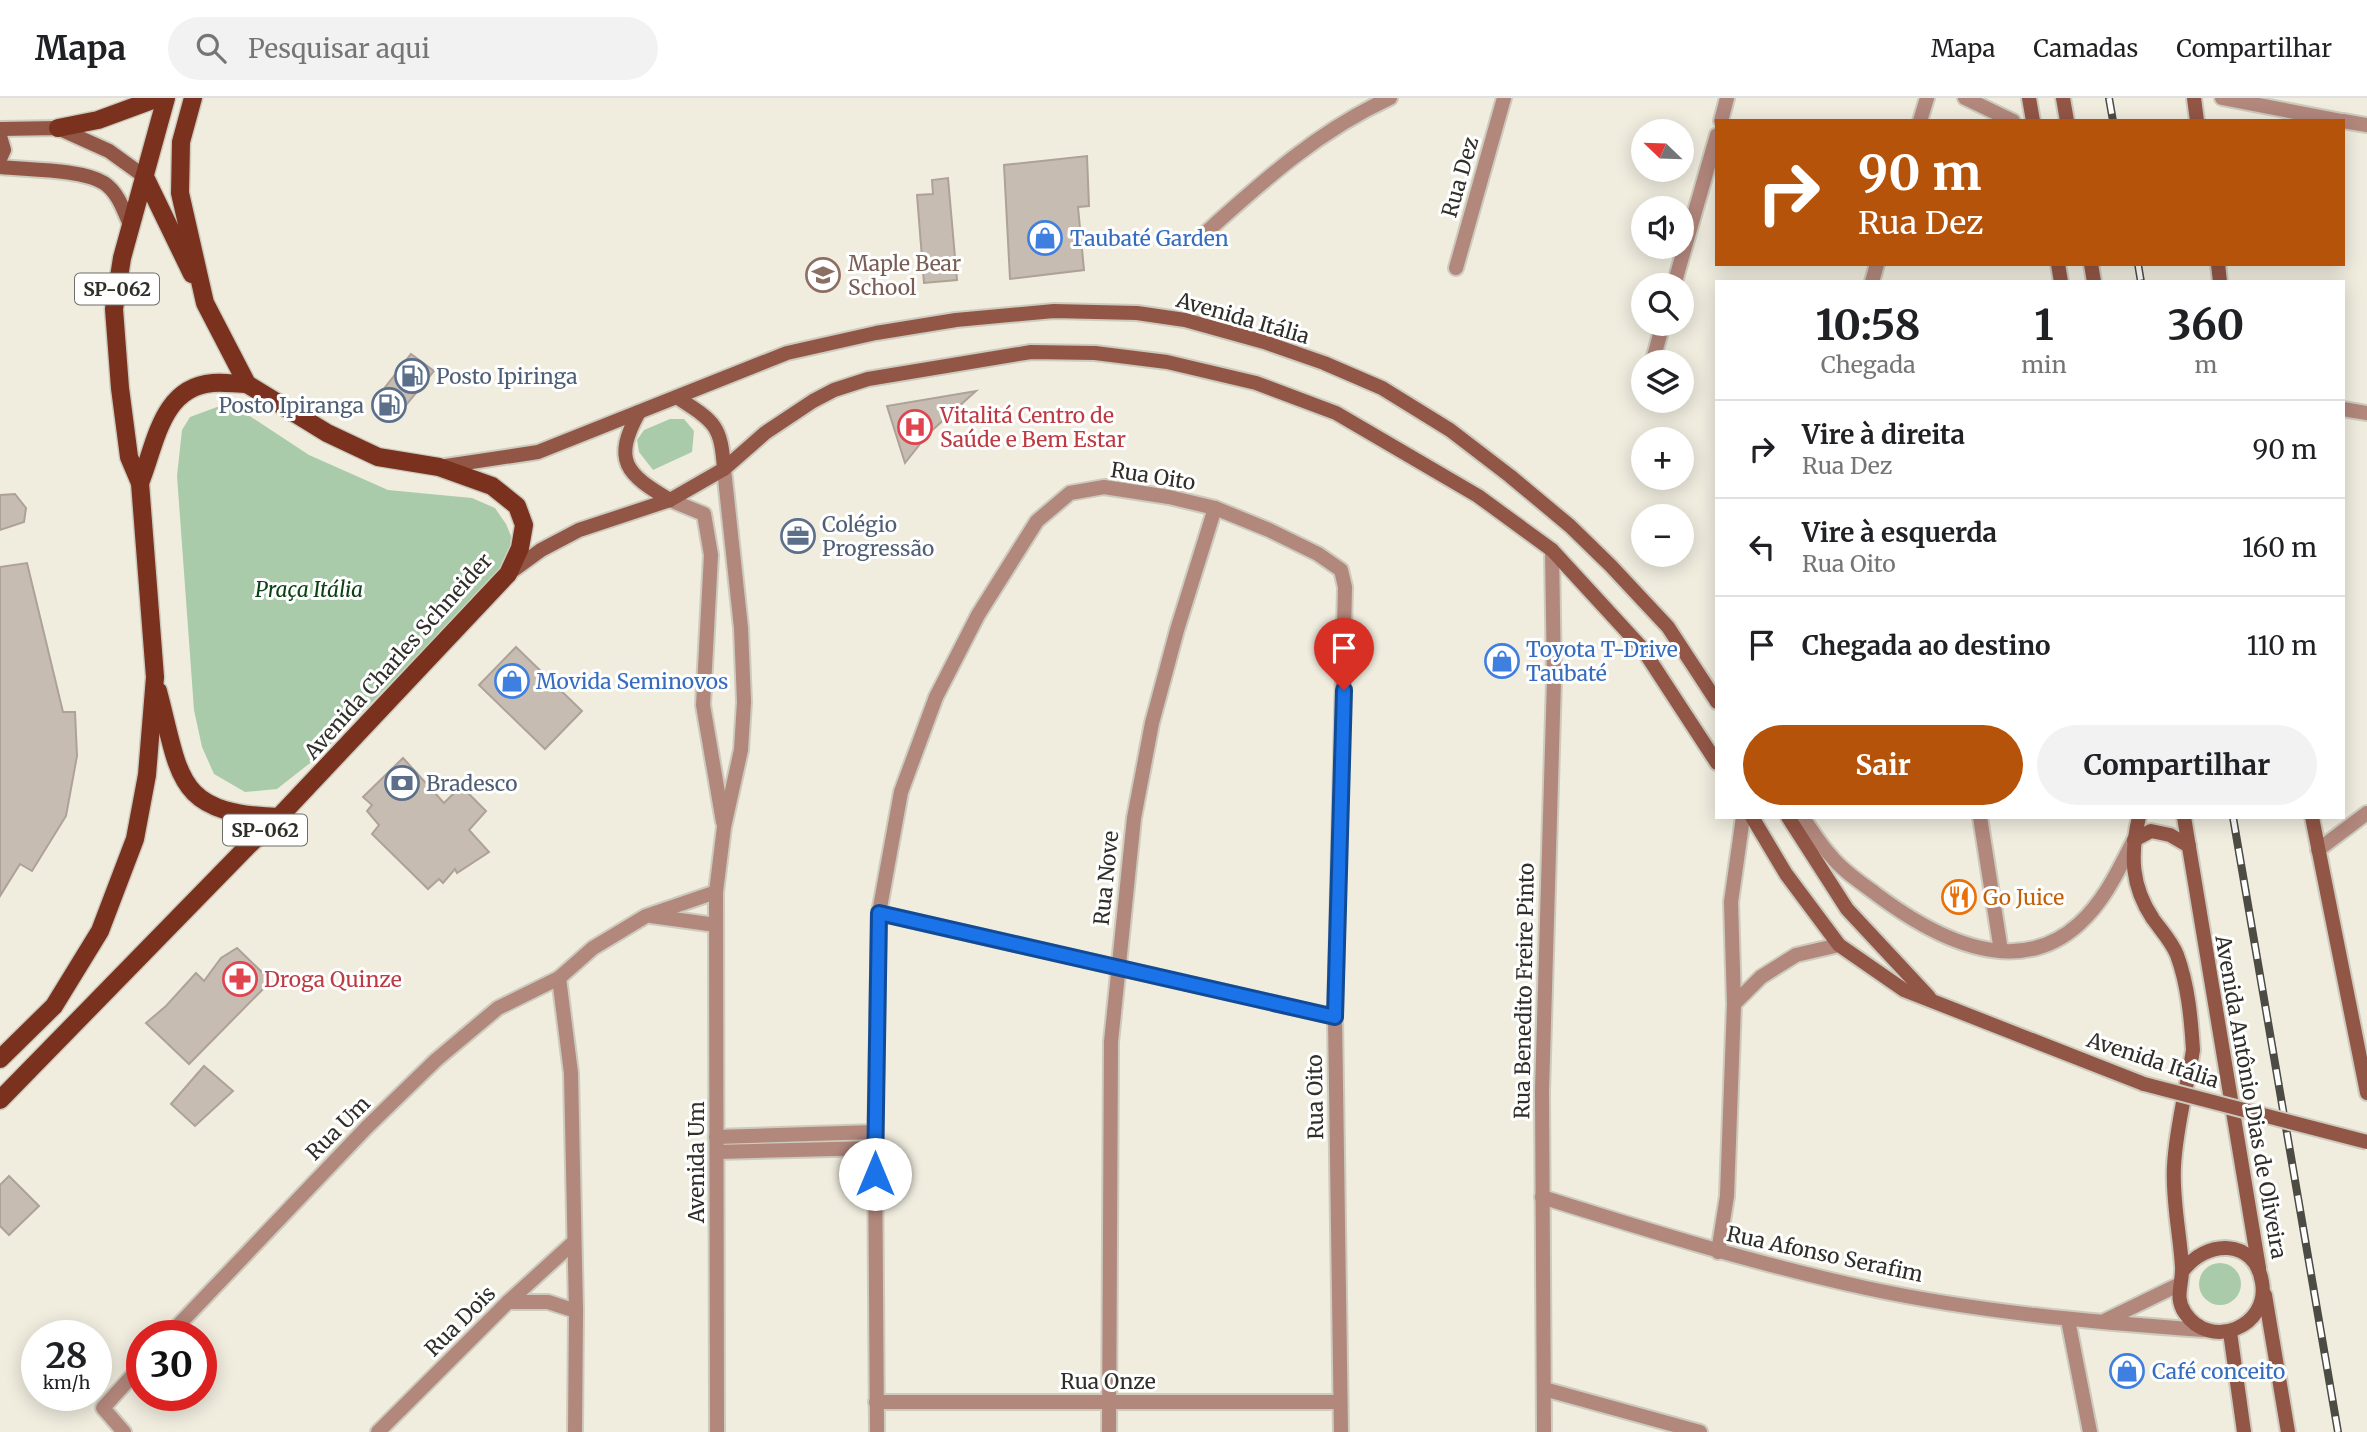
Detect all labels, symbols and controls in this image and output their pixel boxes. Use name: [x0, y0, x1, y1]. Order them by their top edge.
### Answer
search box: [168, 17, 658, 80]
text: Mapa: [35, 28, 126, 69]
icon: search: [192, 29, 230, 67]
text: Pesquisar aqui: [248, 32, 430, 65]
text: Mapa: [1931, 33, 1995, 64]
text: Camadas: [2033, 33, 2138, 64]
text: Compartilhar: [2176, 33, 2332, 64]
north arrow: [1631, 119, 1694, 182]
map controls: [1631, 119, 1694, 567]
street label: Rua Dez: [1436, 134, 1484, 220]
text: 90 m: [1858, 142, 1982, 203]
icon: right: [1743, 147, 1834, 238]
button: sound: [1631, 196, 1694, 259]
text: Rua Dez: [1858, 203, 1984, 243]
shop icon: Taubaté Garden: [1026, 219, 1064, 257]
place label: Taubaté Garden: [1070, 225, 1229, 252]
place label: Maple Bear School: [848, 250, 961, 301]
school or university icon: Maple Bear School: [804, 256, 842, 294]
button: search: [1631, 273, 1694, 336]
road number: SP-062: [75, 274, 159, 304]
street label: Avenida Itália: [1172, 286, 1313, 350]
text: 10:58: [1816, 299, 1921, 351]
text: 1: [2034, 299, 2054, 351]
text: 360: [2167, 299, 2244, 351]
button: layers: [1631, 350, 1694, 413]
text: Chegada: [1821, 350, 1916, 379]
text: min: [2021, 350, 2067, 379]
text: m: [2194, 350, 2217, 379]
fuel station icon: Posto Ipiringa: [393, 357, 431, 395]
place label: Posto Ipiringa: [436, 363, 577, 390]
fuel station icon: Posto Ipiranga: [370, 386, 408, 424]
place label: Posto Ipiranga: [218, 392, 364, 419]
place label: Vitalitá Centro de Saúde e Bem Estar: [939, 402, 1126, 453]
hospital icon: Vitalitá Centro de Saúde e Bem Estar: [896, 408, 934, 446]
text: Vire à direita: [1802, 418, 1965, 451]
button: +: [1631, 427, 1694, 490]
icon: right: [1743, 430, 1781, 468]
text: 90 m: [2253, 433, 2317, 466]
text: Rua Dez: [1802, 451, 1892, 480]
street label: Rua Oito: [1109, 456, 1197, 496]
button: −: [1631, 504, 1694, 567]
place label: Colégio Progressão: [822, 511, 934, 562]
text: Vire à esquerda: [1802, 516, 1997, 549]
office icon: Colégio Progressão: [779, 517, 817, 555]
icon: left: [1743, 528, 1781, 566]
text: 160 m: [2242, 531, 2317, 564]
street label: Avenida Charles Schneider: [298, 547, 498, 765]
text: Rua Oito: [1802, 549, 1896, 578]
park label: Praça Itália: [255, 576, 363, 603]
pin: [1314, 618, 1374, 690]
icon: arrive: [1743, 626, 1781, 664]
icon: arrive: [1325, 629, 1363, 667]
text: Chegada ao destino: [1802, 629, 2051, 662]
text: 110 m: [2247, 629, 2317, 662]
place label: Toyota T-Drive Taubaté: [1526, 636, 1678, 687]
shop icon: Toyota T-Drive Taubaté: [1483, 642, 1521, 680]
shop icon: Movida Seminovos: [493, 662, 531, 700]
place label: Movida Seminovos: [536, 668, 728, 695]
button: Sair: [1743, 725, 2023, 805]
button: Compartilhar: [2037, 725, 2317, 805]
bank icon: Bradesco: [383, 764, 421, 802]
place label: Bradesco: [426, 770, 518, 797]
road number: SP-062: [223, 814, 307, 846]
street label: Rua Nove: [1088, 829, 1124, 927]
street label: Rua Benedito Freire Pinto: [1508, 863, 1540, 1119]
restaurant icon: Go Juice: [1940, 878, 1978, 916]
place label: Go Juice: [1983, 884, 2064, 911]
street label: Avenida Antônio Dias de Oliveira: [2209, 932, 2293, 1261]
pharmacy icon: Droga Quinze: [221, 960, 259, 998]
place label: Droga Quinze: [264, 966, 402, 993]
street label: Avenida Itália: [2083, 1026, 2222, 1094]
street label: Rua Oito: [1301, 1054, 1329, 1140]
street label: Rua Um: [300, 1090, 376, 1166]
street label: Avenida Um: [683, 1101, 710, 1224]
position arrow: [838, 1137, 912, 1211]
street label: Rua Afonso Serafim: [1724, 1220, 1926, 1288]
street label: Rua Dois: [419, 1280, 501, 1362]
speed limit sign: 30: [126, 1320, 217, 1411]
text: 28: [45, 1334, 88, 1378]
shop icon: Café conceito: [2108, 1352, 2146, 1390]
place label: Café conceito: [2152, 1358, 2285, 1385]
street label: Rua Onze: [1060, 1368, 1156, 1395]
text: km/h: [43, 1371, 90, 1394]

